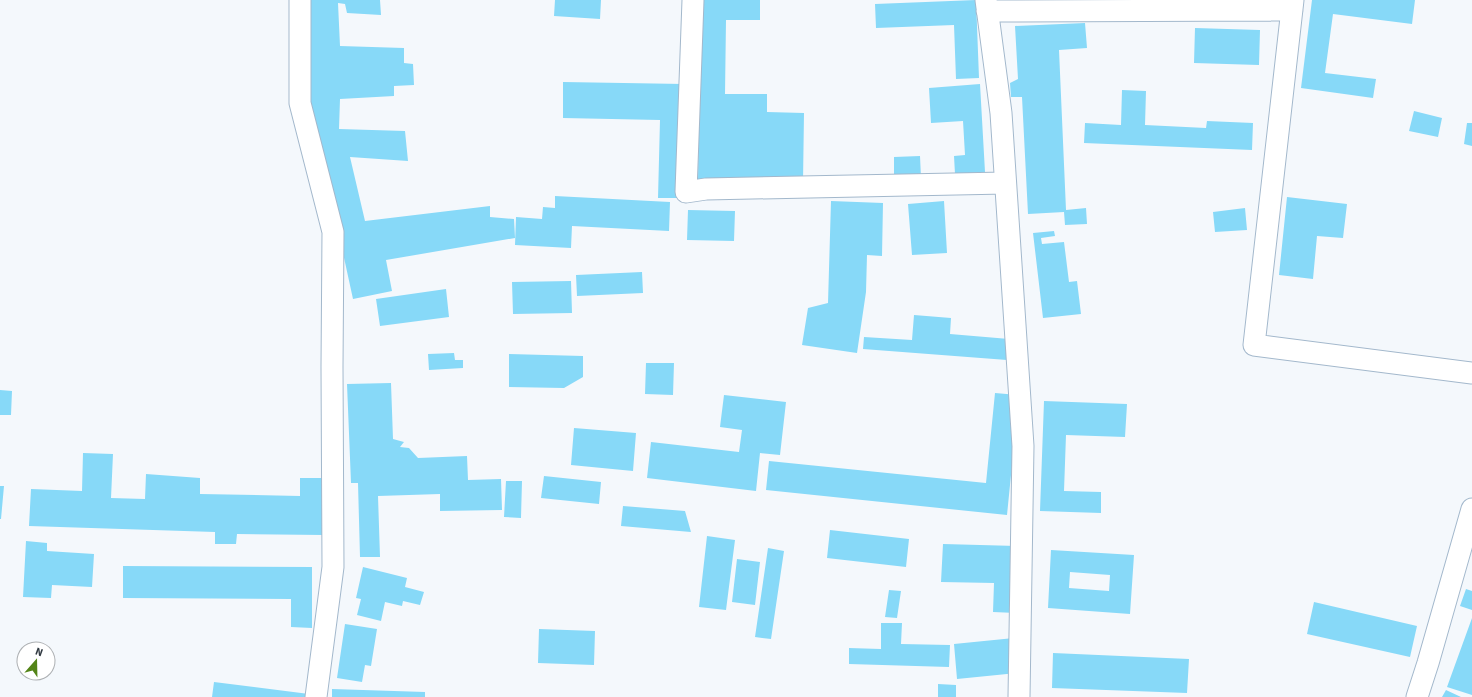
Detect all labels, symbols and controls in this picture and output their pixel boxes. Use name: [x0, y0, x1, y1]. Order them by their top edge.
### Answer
north arrow: [16, 641, 56, 681]
text: N: [33, 644, 45, 660]

